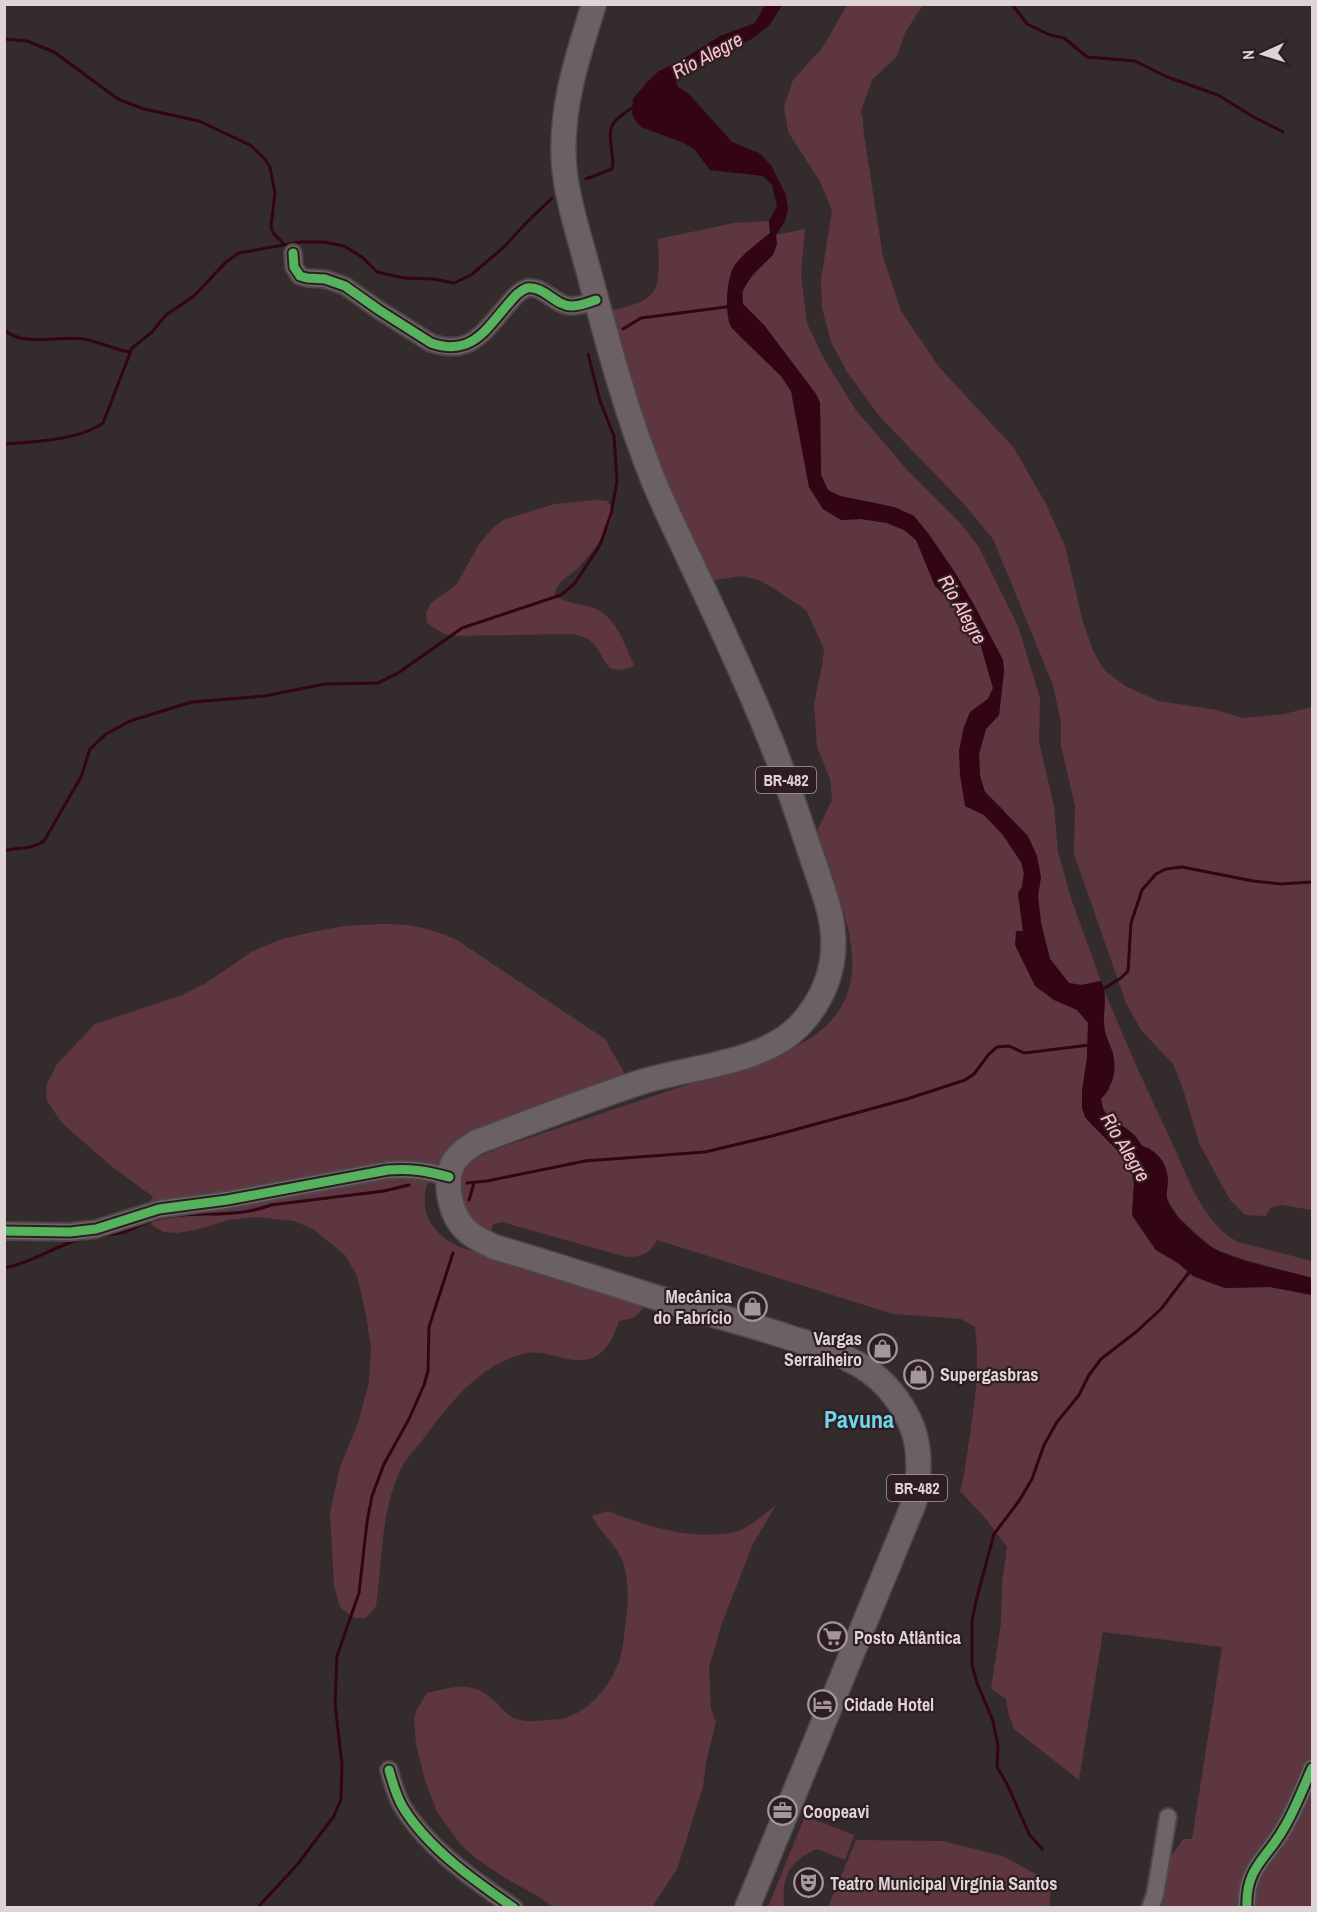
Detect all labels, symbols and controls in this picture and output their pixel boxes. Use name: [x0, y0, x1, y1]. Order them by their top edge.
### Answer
north arrow: [1233, 24, 1293, 84]
water label: Rio Alegre: [667, 25, 747, 85]
text: N: [1237, 50, 1259, 61]
water label: Rio Alegre: [932, 569, 994, 649]
road number: BR-482: [756, 767, 816, 793]
water label: Rio Alegre: [1095, 1107, 1157, 1187]
place label: Mecânica do Fabrício: [653, 1284, 733, 1330]
shop icon: Mecânica do Fabrício: [737, 1290, 769, 1322]
place label: Vargas Serralheiro: [784, 1326, 862, 1372]
shop icon: Vargas Serralheiro: [867, 1332, 899, 1364]
shop icon: Supergasbras: [903, 1358, 935, 1390]
place label: Supergasbras: [940, 1362, 1038, 1387]
district label: Pavuna: [824, 1403, 894, 1435]
road number: BR-482: [887, 1475, 947, 1501]
supermarket icon: Posto Atlântica: [817, 1621, 849, 1653]
place label: Posto Atlântica: [854, 1625, 962, 1650]
hotel icon: Cidade Hotel: [807, 1688, 839, 1720]
place label: Cidade Hotel: [844, 1692, 934, 1717]
office icon: Coopeavi: [766, 1795, 798, 1827]
place label: Coopeavi: [803, 1799, 869, 1824]
theatre icon: Teatro Municipal Virgínia Santos: [793, 1867, 825, 1899]
place label: Teatro Municipal Virgínia Santos: [830, 1871, 1058, 1896]

